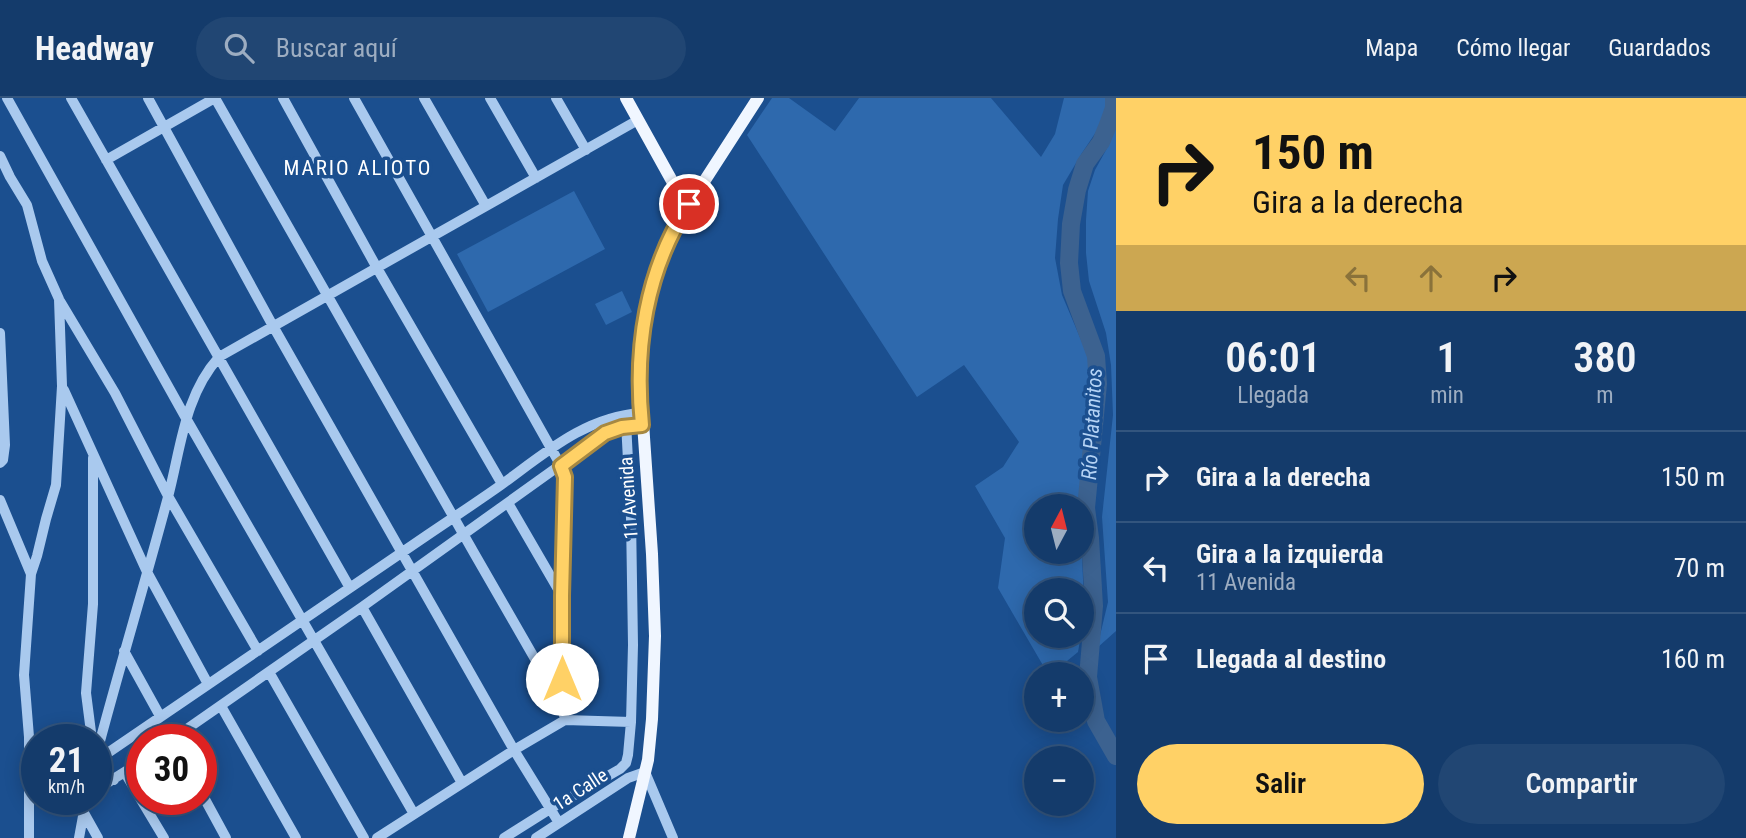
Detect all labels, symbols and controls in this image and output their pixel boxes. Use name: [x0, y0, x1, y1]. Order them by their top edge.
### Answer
search box: [196, 17, 686, 80]
text: Headway: [35, 29, 154, 68]
icon: search: [220, 29, 258, 67]
text: Buscar aquí: [276, 33, 397, 63]
text: Mapa: [1365, 34, 1418, 62]
text: Cómo llegar: [1456, 34, 1570, 62]
text: Guardados: [1608, 34, 1711, 62]
text: 150 m: [1252, 124, 1374, 181]
icon: right: [1137, 126, 1228, 217]
district label: MARIO ALIOTO: [284, 156, 432, 180]
pin: [659, 174, 719, 234]
text: Gira a la derecha: [1252, 183, 1464, 221]
icon: arrive: [670, 185, 708, 223]
icon: left: [1339, 259, 1377, 297]
icon: ahead: [1412, 259, 1450, 297]
icon: right: [1485, 259, 1523, 297]
text: 06:01: [1225, 333, 1321, 382]
text: 1: [1437, 333, 1458, 382]
text: 380: [1573, 333, 1637, 382]
water label: Río Platanitos: [1077, 367, 1107, 481]
text: Llegada: [1237, 382, 1309, 409]
text: min: [1430, 382, 1464, 409]
text: m: [1596, 382, 1614, 409]
street label: 11 Avenida: [614, 456, 643, 540]
icon: right: [1137, 458, 1175, 496]
text: Gira a la derecha: [1196, 462, 1370, 492]
text: 150 m: [1661, 462, 1725, 492]
north arrow: [1024, 494, 1094, 564]
map controls: [1024, 494, 1094, 816]
text: Gira a la izquierda: [1196, 539, 1384, 569]
icon: left: [1137, 549, 1175, 587]
text: 70 m: [1674, 553, 1725, 583]
text: 11 Avenida: [1196, 569, 1296, 596]
button: search: [1024, 578, 1094, 648]
icon: arrive: [1137, 640, 1175, 678]
position arrow: [525, 642, 599, 716]
text: Llegada al destino: [1196, 644, 1386, 674]
text: 160 m: [1661, 644, 1725, 674]
button: +: [1024, 662, 1094, 732]
speed limit sign: 30: [126, 724, 217, 815]
text: 21: [49, 740, 84, 781]
button: Salir: [1137, 744, 1424, 824]
button: Compartir: [1438, 744, 1725, 824]
button: −: [1024, 746, 1094, 816]
street label: 1a Calle: [549, 763, 612, 815]
text: km/h: [48, 776, 85, 797]

